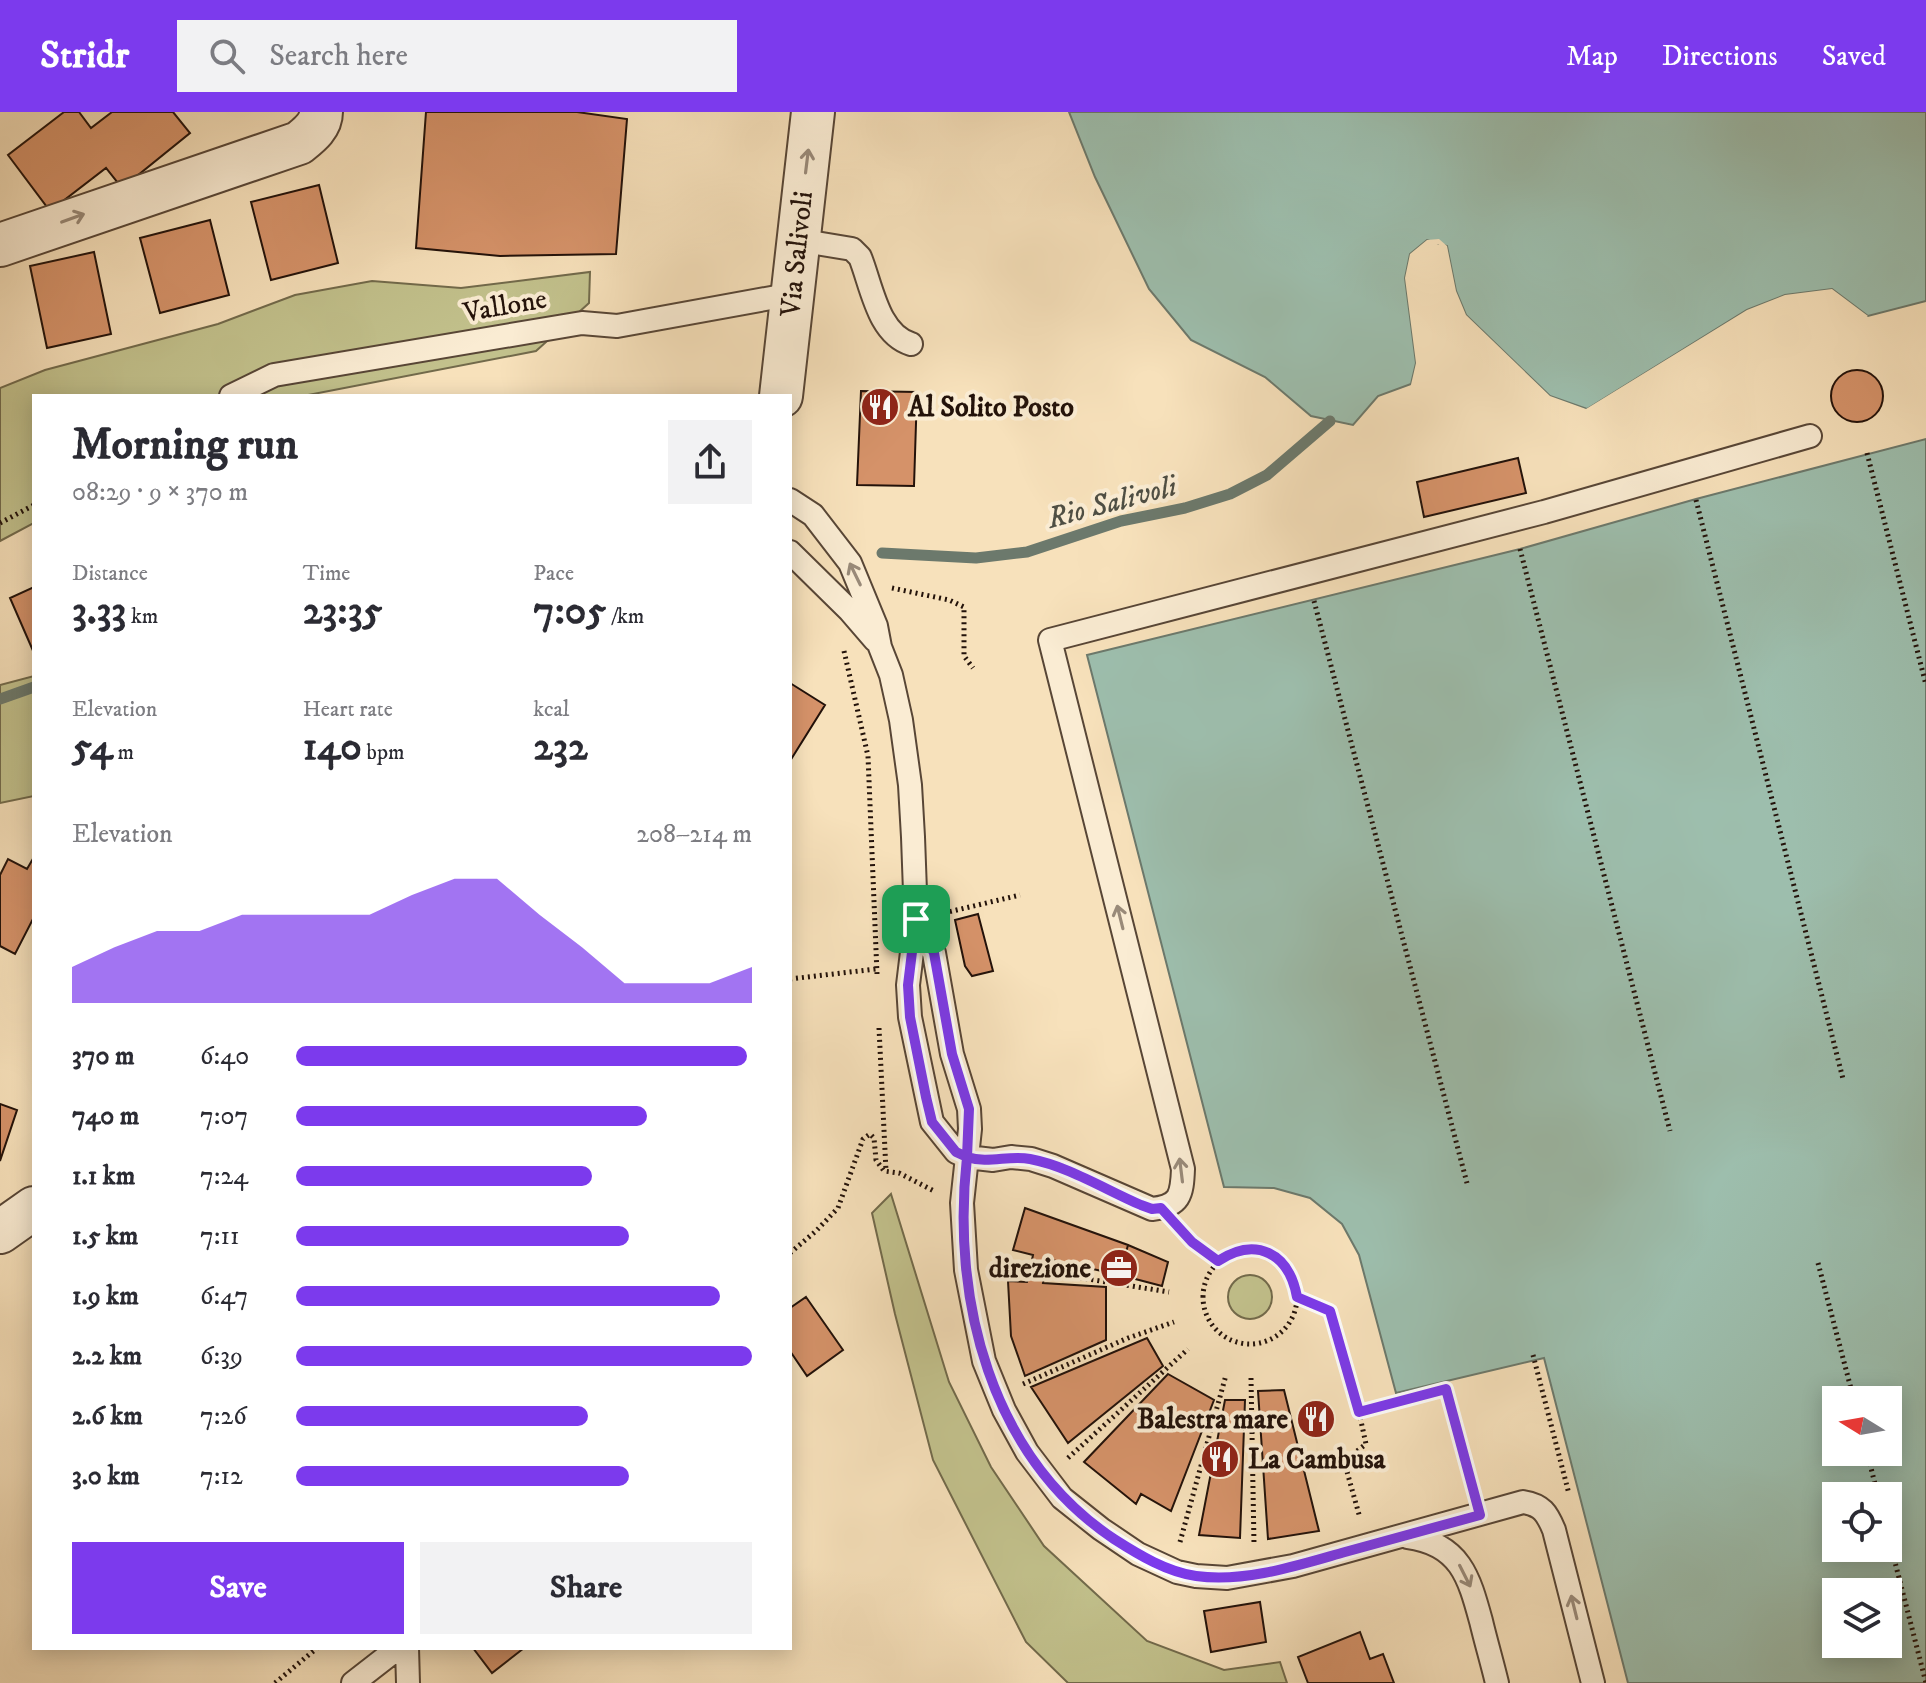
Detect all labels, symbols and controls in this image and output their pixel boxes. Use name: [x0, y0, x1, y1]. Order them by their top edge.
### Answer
search box: [177, 20, 737, 92]
text: Stridr: [40, 32, 129, 80]
icon: search: [205, 34, 249, 78]
text: Search here: [269, 38, 408, 75]
text: Map: [1566, 39, 1618, 74]
text: Directions: [1662, 39, 1778, 74]
text: Saved: [1822, 39, 1886, 74]
one-way arrow: [800, 148, 815, 175]
street label: Via Salivoli: [773, 189, 821, 320]
one-way arrow: [60, 210, 85, 224]
street label: Vallone: [459, 281, 550, 331]
restaurant icon: Al Solito Posto: [859, 386, 901, 428]
place label: Al Solito Posto: [907, 390, 1074, 425]
text: Morning run: [72, 418, 298, 473]
button: share: [668, 420, 752, 504]
water label: Rio Salivoli: [1042, 467, 1183, 538]
text: 08:29 · 9 × 370 m: [72, 476, 248, 509]
text: Distance: [72, 560, 148, 587]
text: Time: [303, 560, 350, 587]
text: Pace: [533, 560, 574, 587]
one-way arrow: [847, 562, 862, 586]
text: 3.33: [72, 587, 126, 637]
text: 23:35: [303, 587, 382, 637]
text: 7:05: [533, 587, 606, 637]
text: km: [126, 603, 158, 630]
text: /km: [606, 603, 644, 630]
text: Elevation: [72, 696, 157, 723]
text: Heart rate: [303, 696, 393, 723]
text: kcal: [533, 696, 569, 723]
text: 54: [72, 723, 113, 773]
text: 140: [303, 723, 362, 773]
text: 232: [533, 723, 588, 773]
text: m: [113, 739, 134, 766]
text: bpm: [362, 739, 405, 766]
text: Elevation: [72, 818, 173, 851]
text: 208–214 m: [636, 818, 752, 851]
pin: [882, 885, 950, 953]
icon: arrive: [894, 897, 938, 941]
one-way arrow: [1111, 905, 1126, 931]
text: 370 m: [72, 1040, 135, 1073]
text: 6:40: [200, 1040, 249, 1073]
text: 740 m: [72, 1100, 139, 1133]
text: 7:07: [200, 1100, 248, 1133]
one-way arrow: [1173, 1157, 1188, 1183]
text: 1.1 km: [72, 1160, 135, 1193]
text: 7:24: [200, 1160, 248, 1193]
text: 1.5 km: [72, 1220, 138, 1253]
text: 7:11: [200, 1220, 240, 1253]
office icon: direzione: [1098, 1247, 1140, 1289]
place label: direzione: [989, 1251, 1091, 1286]
text: 1.9 km: [72, 1280, 139, 1313]
text: 6:47: [200, 1280, 248, 1313]
text: 2.2 km: [72, 1340, 142, 1373]
text: 6:39: [200, 1340, 243, 1373]
north arrow: [1822, 1386, 1902, 1466]
map controls: [1822, 1386, 1902, 1658]
restaurant icon: Balestra mare: [1295, 1398, 1337, 1440]
text: 2.6 km: [72, 1400, 143, 1433]
text: 7:26: [200, 1400, 247, 1433]
place label: Balestra mare: [1137, 1402, 1288, 1437]
restaurant icon: La Cambusa: [1199, 1438, 1241, 1480]
place label: La Cambusa: [1248, 1442, 1387, 1477]
text: 3.0 km: [72, 1460, 140, 1493]
text: 7:12: [200, 1460, 243, 1493]
button: locate: [1822, 1482, 1902, 1562]
button: Save: [72, 1542, 404, 1634]
button: Share: [420, 1542, 752, 1634]
one-way arrow: [1458, 1563, 1474, 1587]
button: layers: [1822, 1578, 1902, 1658]
one-way arrow: [1565, 1595, 1580, 1621]

